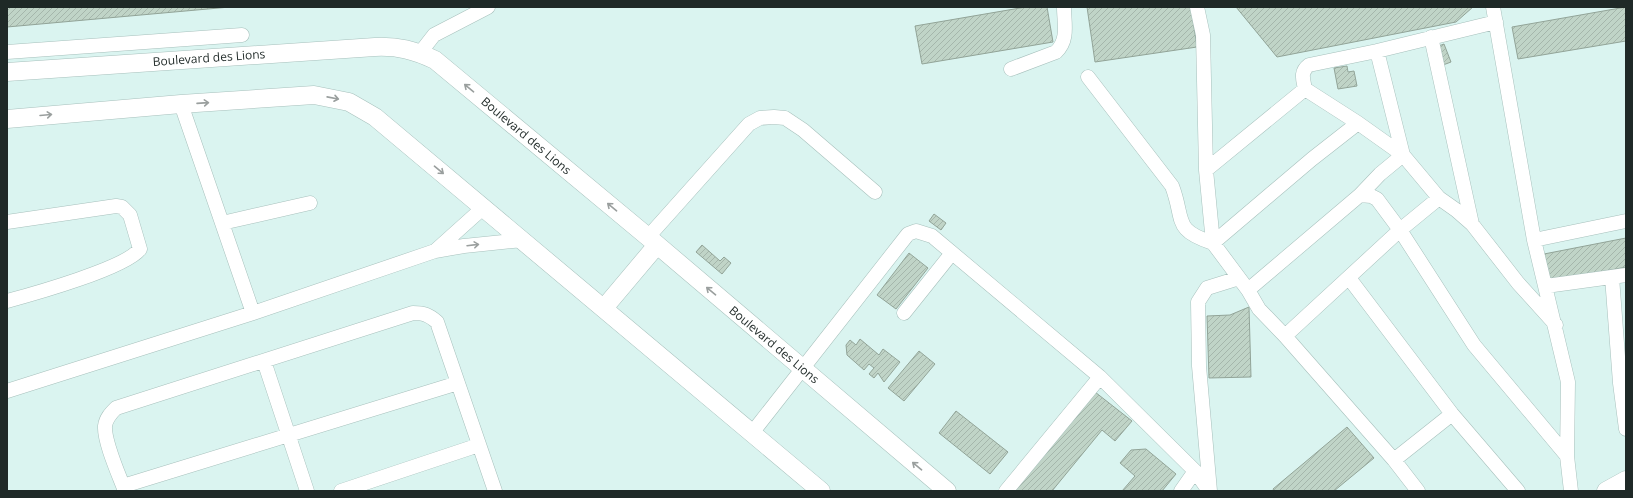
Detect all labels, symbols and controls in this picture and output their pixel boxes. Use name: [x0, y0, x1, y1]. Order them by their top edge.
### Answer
street label: Boulevard des Lions: [152, 45, 266, 70]
one-way arrow: [464, 84, 474, 93]
street label: Boulevard des Lions: [478, 93, 575, 179]
one-way arrow: [326, 95, 339, 103]
one-way arrow: [196, 99, 209, 106]
one-way arrow: [39, 112, 52, 119]
one-way arrow: [434, 166, 444, 175]
one-way arrow: [607, 203, 617, 212]
one-way arrow: [466, 241, 479, 249]
one-way arrow: [706, 287, 717, 296]
street label: Boulevard des Lions: [726, 302, 823, 388]
one-way arrow: [912, 461, 923, 470]

